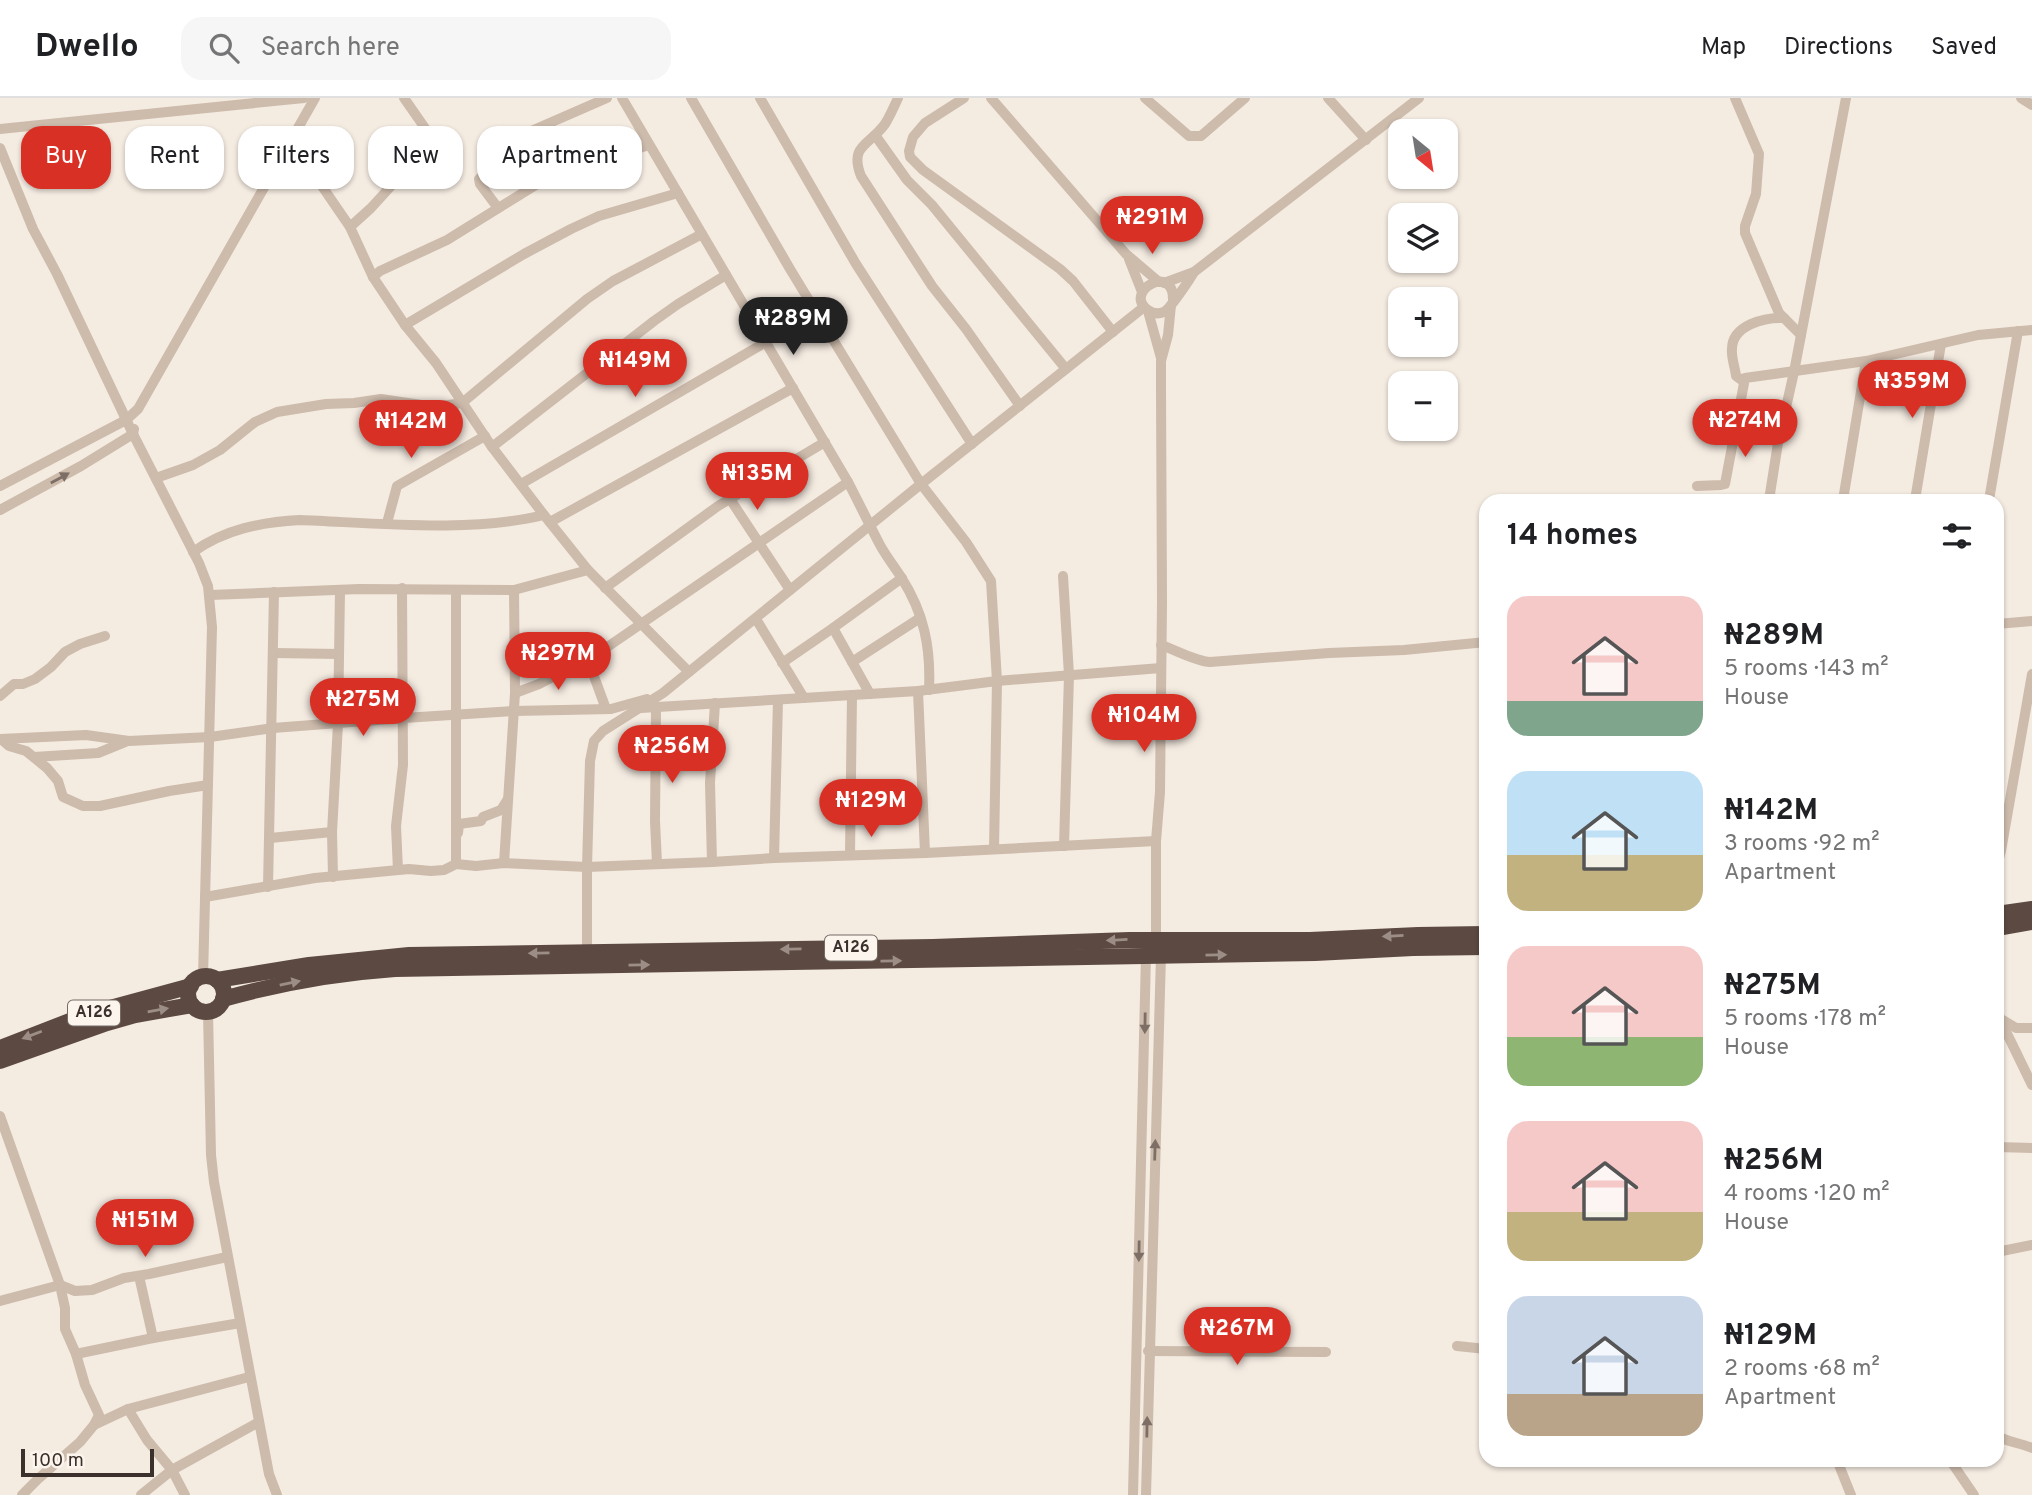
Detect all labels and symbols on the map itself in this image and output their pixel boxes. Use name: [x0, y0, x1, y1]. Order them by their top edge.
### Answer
north arrow: [1388, 119, 1458, 189]
pin: ₦291M: [1103, 197, 1201, 256]
pin: ₦289M: [744, 298, 842, 357]
pin: ₦149M: [586, 340, 684, 399]
pin: ₦359M: [1863, 360, 1961, 420]
pin: ₦142M: [362, 400, 460, 460]
pin: ₦274M: [1696, 400, 1794, 459]
pin: ₦135M: [708, 452, 806, 512]
one-way arrow: [51, 472, 70, 484]
pin: ₦297M: [509, 632, 607, 692]
pin: ₦275M: [314, 678, 412, 738]
pin: ₦104M: [1095, 694, 1193, 754]
pin: ₦256M: [623, 726, 721, 785]
pin: ₦129M: [822, 780, 920, 839]
one-way arrow: [1382, 931, 1404, 942]
one-way arrow: [1105, 935, 1127, 946]
road number: A126: [825, 936, 877, 960]
one-way arrow: [780, 943, 802, 955]
one-way arrow: [528, 947, 550, 959]
one-way arrow: [1205, 949, 1227, 960]
one-way arrow: [880, 955, 902, 967]
one-way arrow: [628, 959, 650, 971]
one-way arrow: [279, 978, 301, 989]
road number: A126: [68, 1001, 120, 1026]
one-way arrow: [147, 1005, 169, 1016]
one-way arrow: [1139, 1012, 1151, 1034]
one-way arrow: [22, 1030, 43, 1041]
one-way arrow: [1149, 1139, 1160, 1161]
pin: ₦151M: [96, 1200, 194, 1259]
one-way arrow: [1134, 1240, 1145, 1262]
pin: ₦267M: [1188, 1308, 1286, 1367]
one-way arrow: [1141, 1416, 1153, 1438]
scale bar: [21, 1446, 154, 1478]

